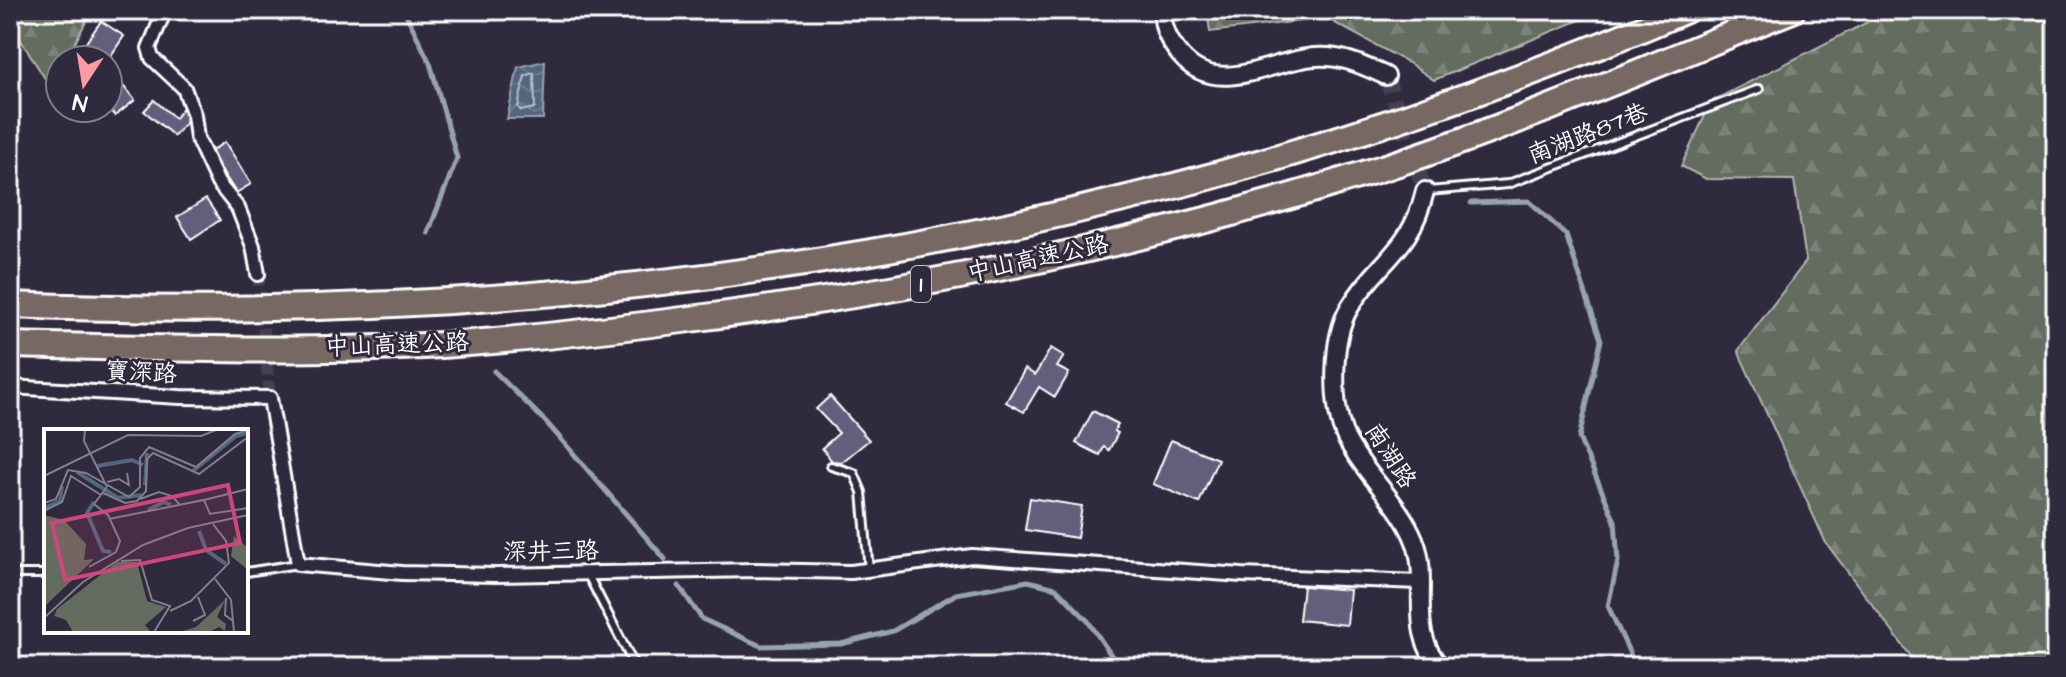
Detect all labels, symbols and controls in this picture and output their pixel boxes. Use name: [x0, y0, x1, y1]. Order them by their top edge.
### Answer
north arrow: [44, 44, 124, 124]
text: N: [70, 85, 90, 119]
street label: 南湖路87巷: [1523, 95, 1653, 173]
street label: 中山高速公路: [964, 227, 1112, 291]
road number: 1: [911, 266, 931, 302]
street label: 中山高速公路: [324, 325, 470, 365]
street label: 寶深路: [104, 354, 178, 392]
street label: 南湖路: [1356, 417, 1424, 495]
inset map: [44, 429, 248, 633]
street label: 深井三路: [503, 534, 599, 570]

